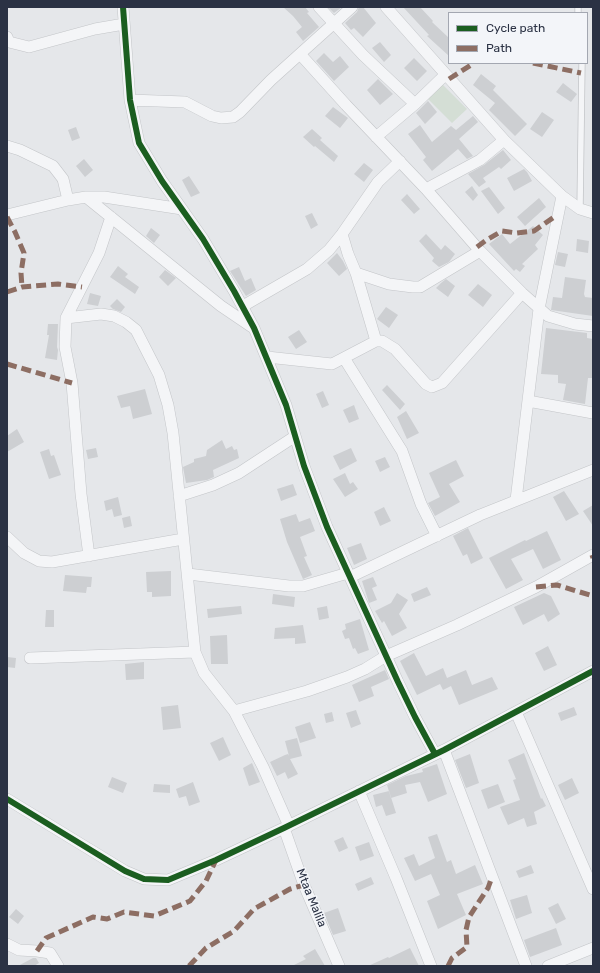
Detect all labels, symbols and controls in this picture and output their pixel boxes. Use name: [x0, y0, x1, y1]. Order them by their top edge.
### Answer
legend: [448, 12, 588, 64]
text: Cycle path: [486, 21, 545, 35]
text: Path: [486, 41, 512, 55]
street label: Mtaa Malila: [293, 867, 329, 929]

